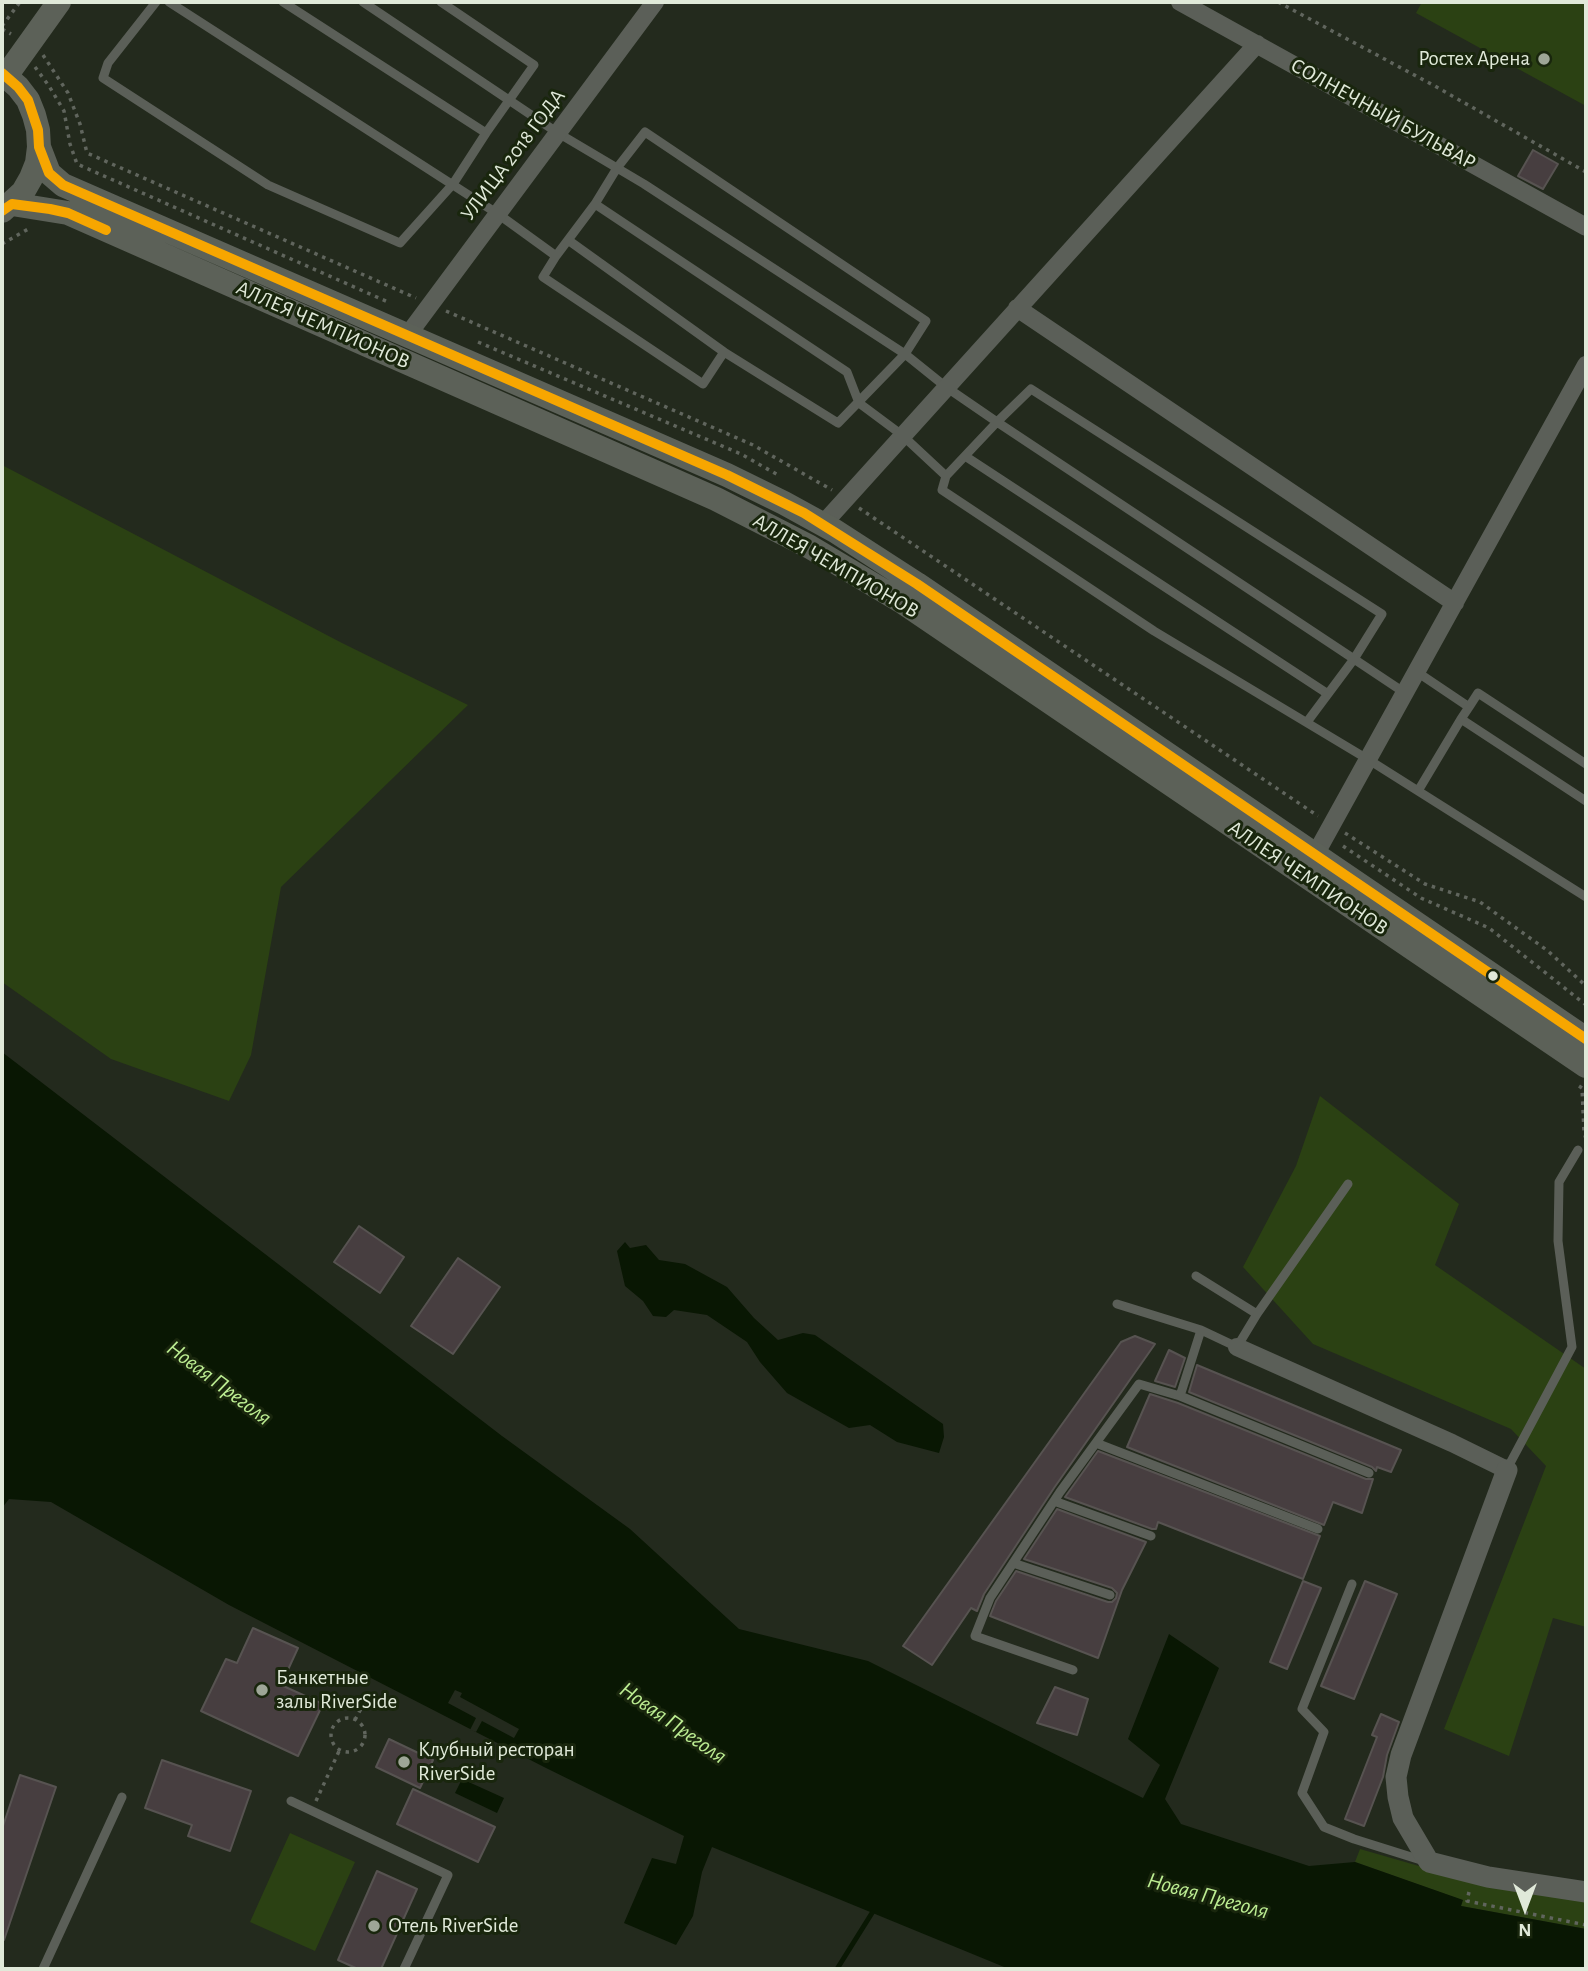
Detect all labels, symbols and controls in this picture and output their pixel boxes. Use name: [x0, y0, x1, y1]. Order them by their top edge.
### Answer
place label: Ростех Арена: [1418, 46, 1530, 72]
marker: Ростех Арена: [1536, 51, 1552, 67]
street label: СОЛНЕЧНЫЙ БУЛЬВАР: [1286, 53, 1480, 175]
street label: УЛИЦА 2018 ГОДА: [455, 84, 571, 226]
street label: АЛЛЕЯ ЧЕМПИОНОВ: [232, 275, 414, 375]
street label: АЛЛЕЯ ЧЕМПИОНОВ: [748, 508, 924, 624]
street label: АЛЛЕЯ ЧЕМПИОНОВ: [1223, 815, 1393, 941]
unlabelled marker: [1486, 969, 1500, 983]
water label: Новая Преголя: [161, 1335, 277, 1431]
place label: Банкетные залы RiverSide: [276, 1665, 397, 1715]
water label: Новая Преголя: [614, 1676, 732, 1770]
marker: Банкетные залы RiverSide: [254, 1682, 270, 1698]
place label: Клубный ресторан RiverSide: [418, 1737, 575, 1787]
marker: Клубный ресторан RiverSide: [396, 1754, 412, 1770]
water label: Новая Преголя: [1144, 1867, 1272, 1925]
north arrow: [1490, 1873, 1560, 1943]
place label: Отель RiverSide: [388, 1913, 518, 1939]
marker: Отель RiverSide: [366, 1918, 382, 1934]
text: N: [1518, 1920, 1532, 1939]

